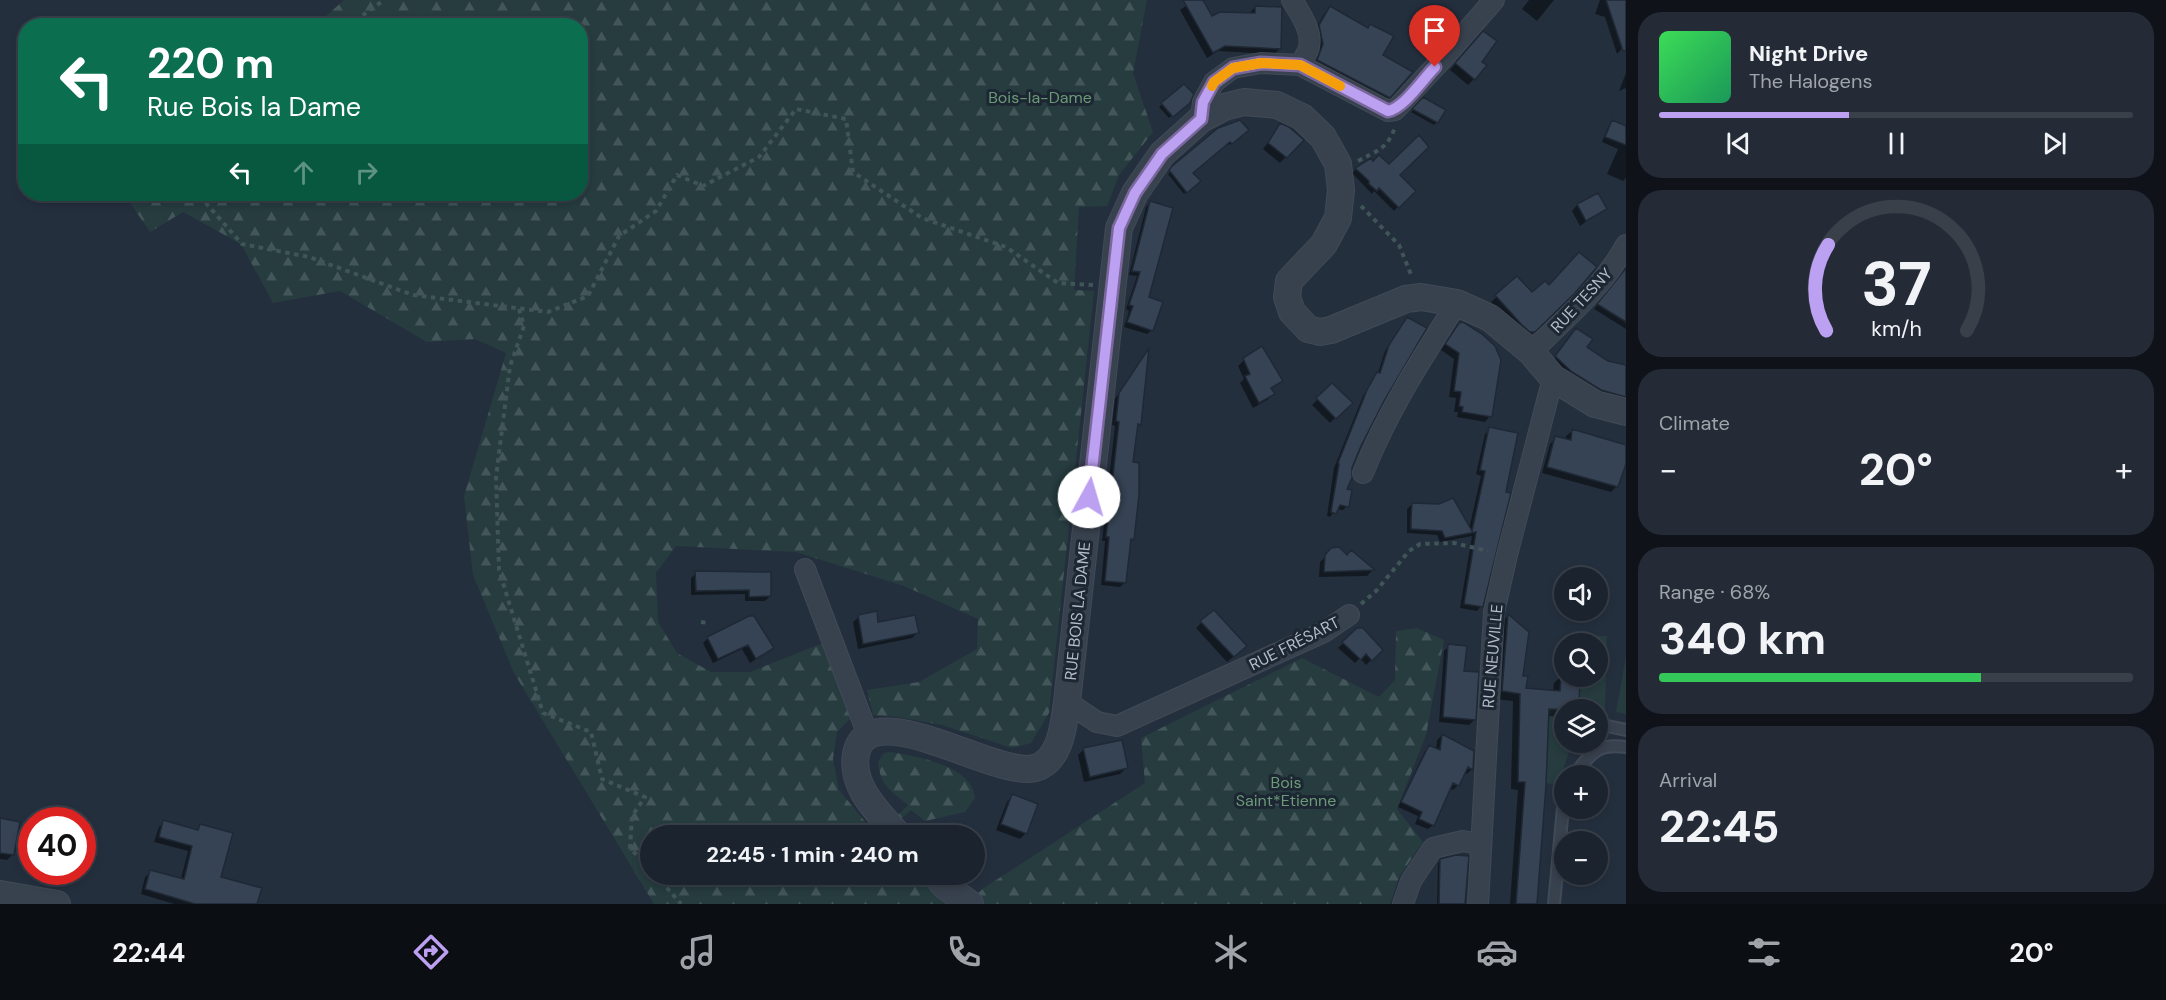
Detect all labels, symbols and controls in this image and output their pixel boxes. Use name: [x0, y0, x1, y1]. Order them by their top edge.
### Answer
pin: [1409, 5, 1460, 67]
icon: arrive: [1418, 14, 1451, 47]
text: 220 m: [147, 36, 274, 91]
text: Night Drive: [1749, 39, 1868, 68]
icon: left: [48, 42, 126, 120]
text: The Halogens: [1749, 68, 1872, 94]
park label: Bois-la-Dame: [988, 87, 1092, 108]
text: Rue Bois la Dame: [147, 89, 361, 124]
icon: previous: [1722, 127, 1755, 160]
icon: pause: [1880, 127, 1913, 160]
icon: next: [2038, 127, 2071, 160]
icon: left: [224, 156, 257, 189]
icon: ahead: [287, 156, 320, 189]
icon: right: [350, 156, 383, 189]
text: 37: [1861, 243, 1931, 324]
street label: RUE TESNY: [1546, 264, 1617, 337]
text: km/h: [1871, 315, 1921, 343]
text: Climate: [1659, 410, 1730, 436]
text: 20°: [1859, 440, 1933, 499]
text: −: [1659, 448, 1677, 491]
text: +: [2115, 448, 2133, 491]
position arrow: [1057, 465, 1121, 529]
street label: RUE BOIS LA DAME: [1060, 541, 1095, 681]
map controls: [1554, 567, 1608, 885]
button: sound: [1554, 567, 1608, 621]
text: Range · 68%: [1659, 579, 1770, 605]
street label: RUE NEUVILLE: [1477, 603, 1507, 709]
text: 340 km: [1659, 609, 1826, 668]
street label: RUE FRÉSART: [1245, 612, 1343, 675]
button: search: [1554, 633, 1608, 687]
button: layers: [1554, 699, 1608, 753]
button: +: [1554, 765, 1608, 819]
text: Arrival: [1659, 767, 1717, 793]
park label: Bois Saint*Etienne: [1236, 772, 1336, 811]
text: 22:45: [1659, 797, 1780, 856]
speed limit sign: 40: [18, 807, 96, 885]
button: −: [1554, 831, 1608, 885]
text: 22:45 · 1 min · 240 m: [706, 840, 919, 869]
icon: directions: [410, 931, 452, 973]
icon: music: [677, 931, 719, 973]
icon: phone: [943, 931, 985, 973]
icon: climate: [1210, 931, 1252, 973]
icon: car: [1476, 931, 1518, 973]
icon: filters: [1743, 931, 1785, 973]
text: 22:44: [112, 935, 185, 970]
text: 20°: [2009, 935, 2054, 970]

